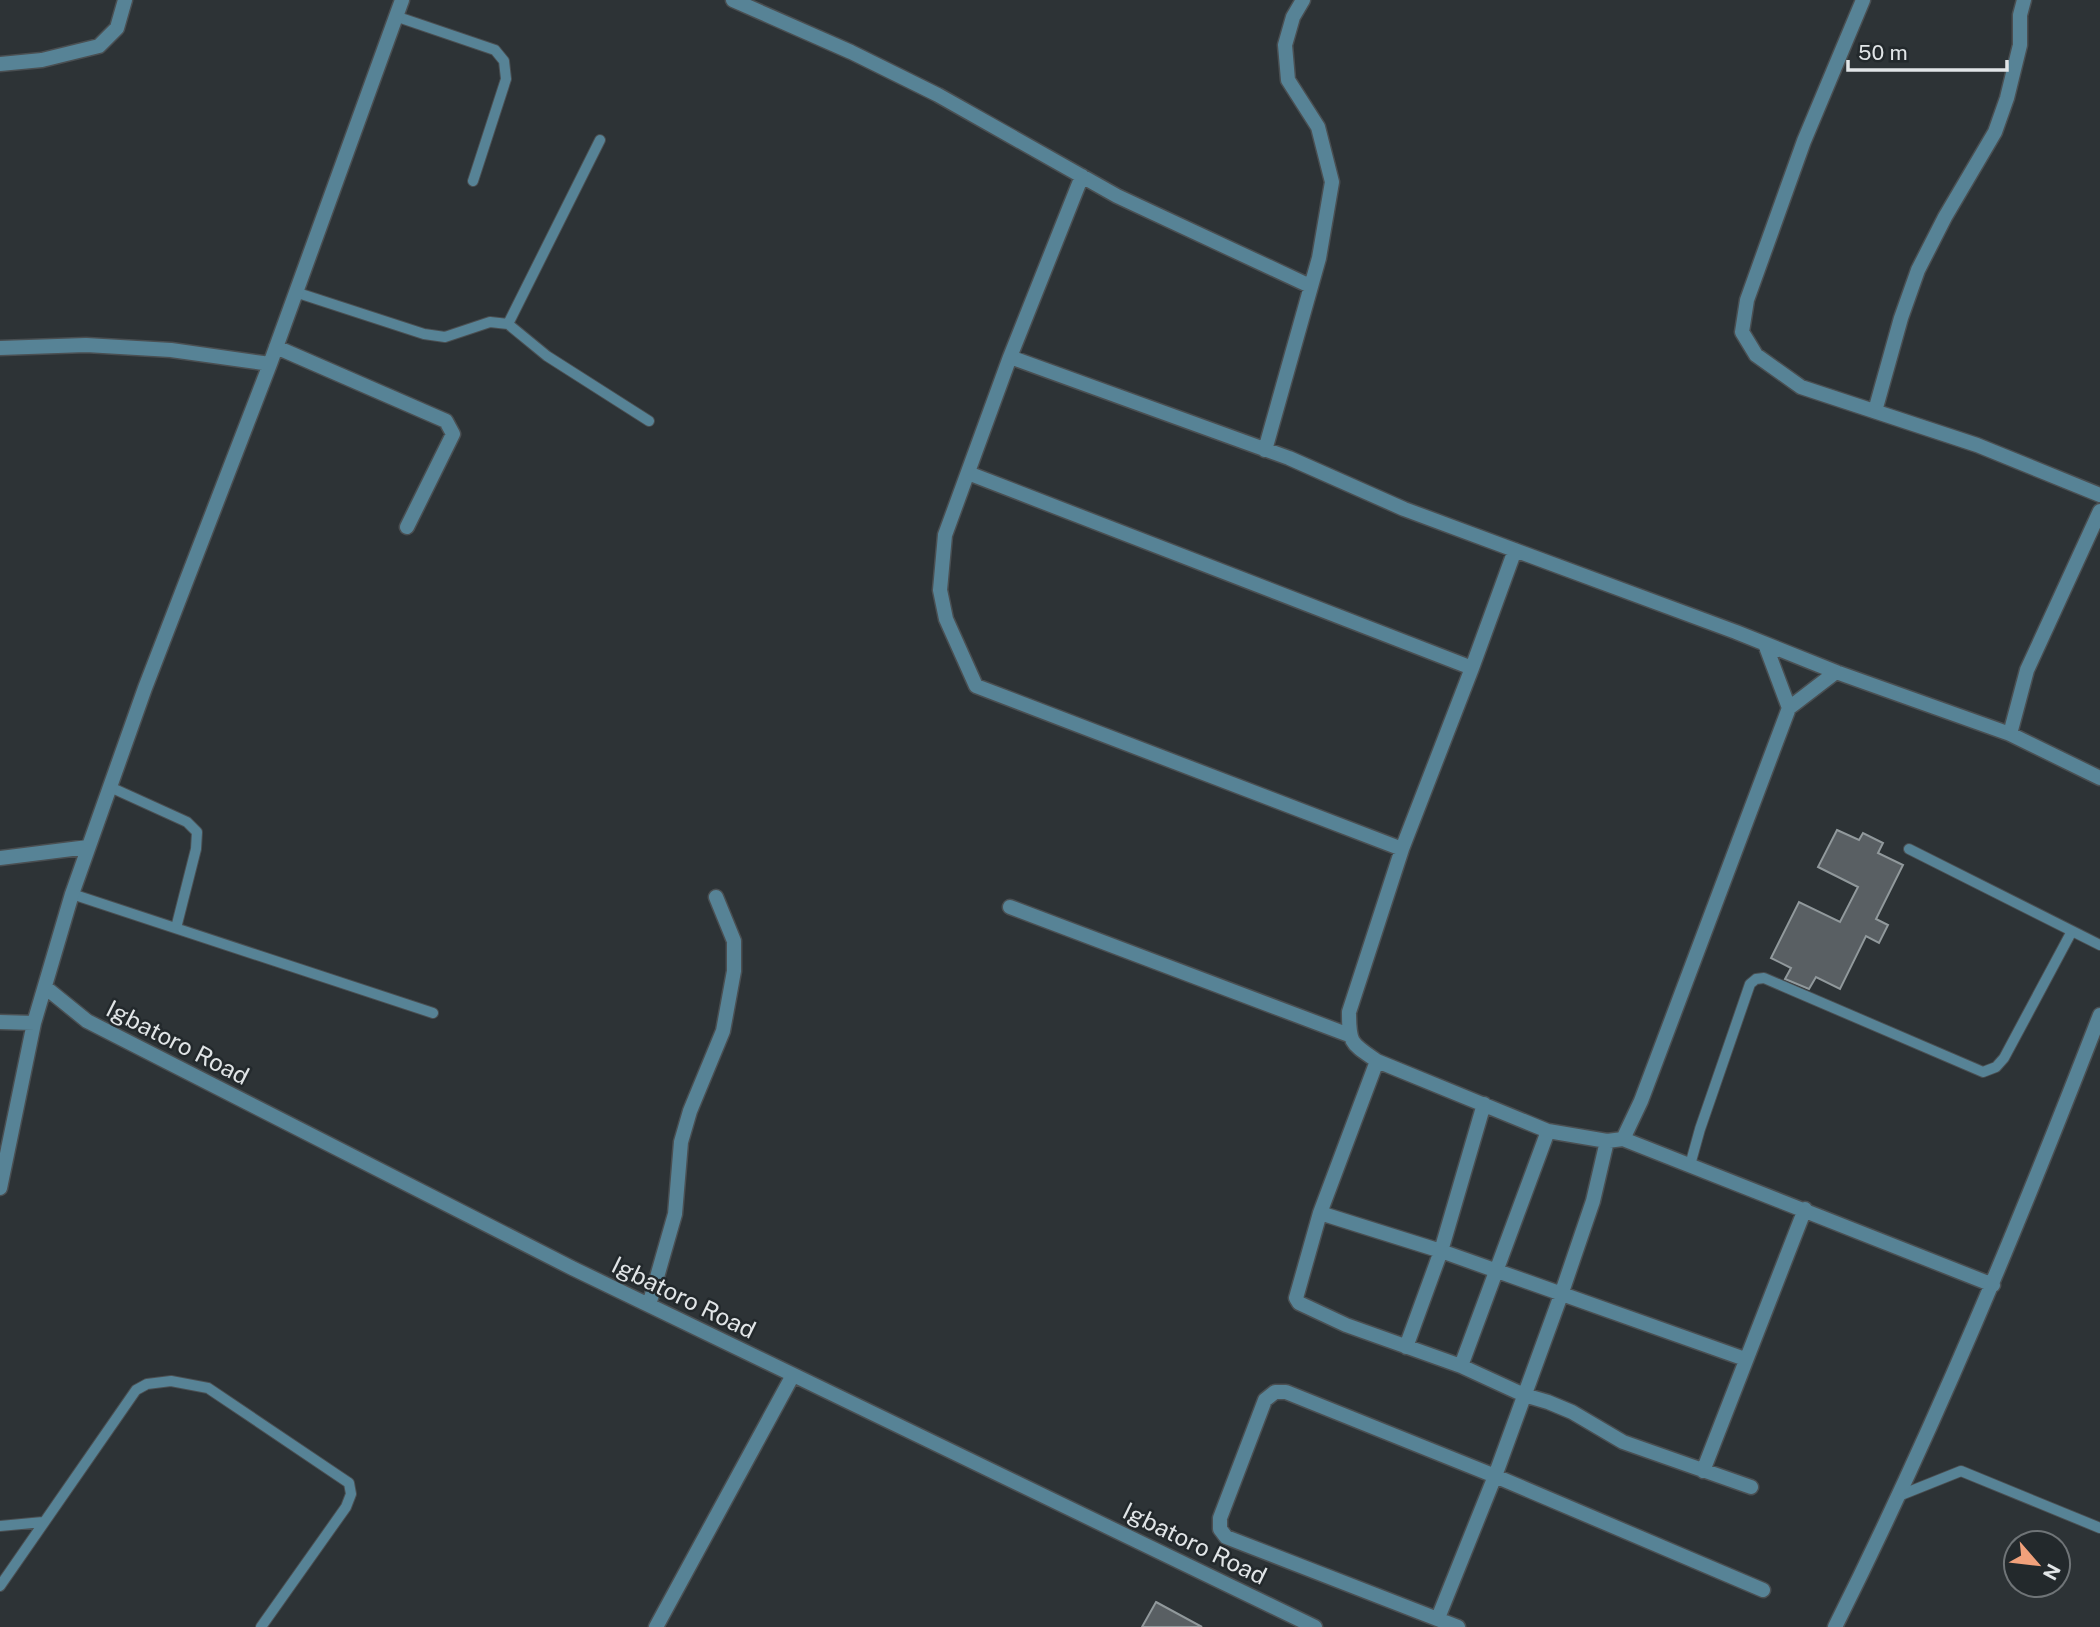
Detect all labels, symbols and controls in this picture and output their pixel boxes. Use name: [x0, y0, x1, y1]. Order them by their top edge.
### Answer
scale bar: [1848, 28, 2007, 72]
text: 50 m: [1858, 40, 1908, 65]
street label: Igbatoro Road: [102, 994, 254, 1090]
street label: Igbatoro Road: [608, 1250, 760, 1344]
street label: Igbatoro Road: [1119, 1496, 1271, 1590]
north arrow: [2002, 1529, 2072, 1599]
text: N: [2039, 1560, 2065, 1584]

